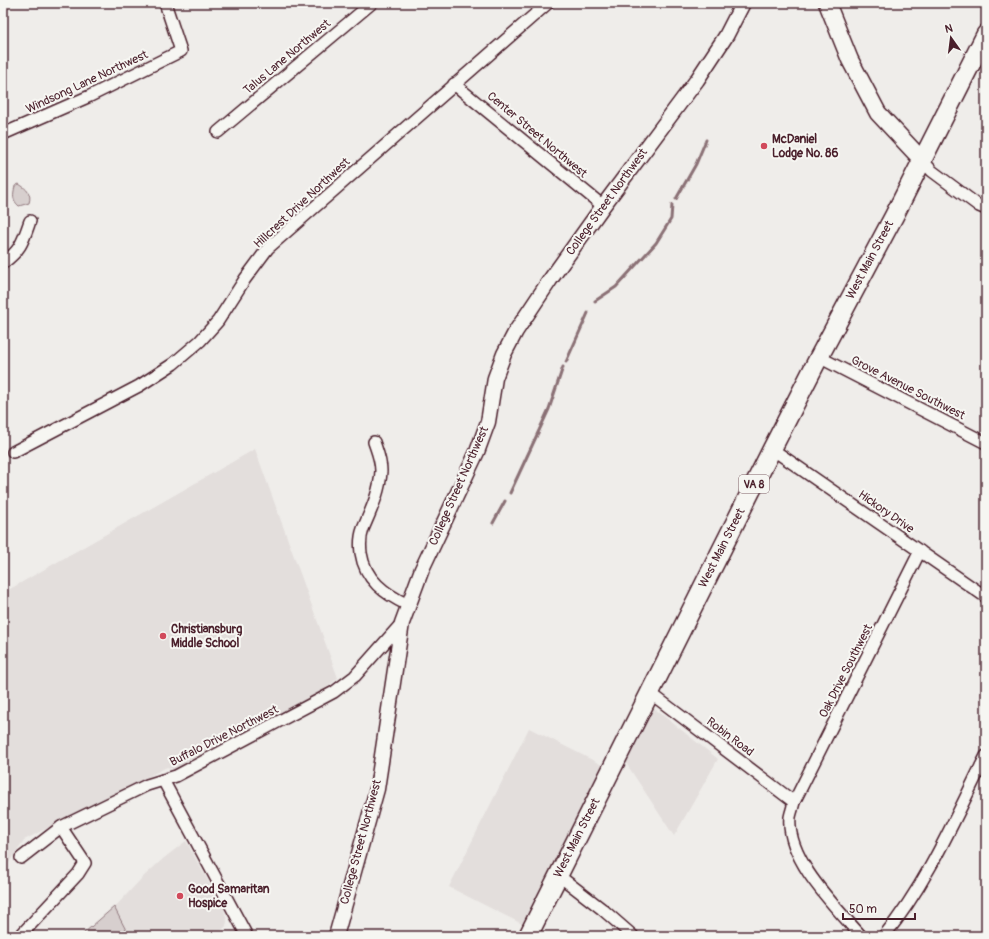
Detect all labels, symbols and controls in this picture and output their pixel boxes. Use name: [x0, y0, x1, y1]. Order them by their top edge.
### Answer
street label: Talus Lane Northwest: [240, 16, 334, 98]
north arrow: [931, 18, 971, 58]
text: N: [944, 21, 954, 36]
street label: Windsong Lane Northwest: [24, 47, 151, 117]
street label: Center Street Northwest: [484, 89, 590, 181]
place label: McDaniel Lodge No. 86: [772, 132, 838, 161]
marker: McDaniel Lodge No. 86: [759, 141, 769, 151]
street label: College Street Northwest: [563, 145, 651, 258]
street label: Hillcrest Drive Northwest: [251, 154, 353, 251]
street label: West Main Street: [843, 218, 897, 302]
street label: Grove Avenue Southwest: [848, 353, 968, 423]
street label: College Street Northwest: [426, 424, 492, 548]
road number: VA 8: [739, 475, 769, 493]
street label: Hickory Drive: [855, 487, 917, 537]
street label: West Main Street: [696, 506, 749, 590]
street label: Oak Drive Southwest: [816, 621, 876, 720]
place label: Christiansburg Middle School: [171, 622, 242, 651]
marker: Christiansburg Middle School: [158, 631, 168, 641]
street label: Buffalo Drive Northwest: [167, 702, 281, 770]
street label: Robin Road: [703, 714, 757, 760]
street label: College Street Northwest: [337, 778, 385, 906]
street label: West Main Street: [551, 796, 604, 880]
place label: Good Samaritan Hospice: [188, 882, 270, 911]
marker: Good Samaritan Hospice: [175, 891, 185, 901]
scale bar: [843, 895, 915, 921]
text: 50 m: [849, 902, 877, 917]

